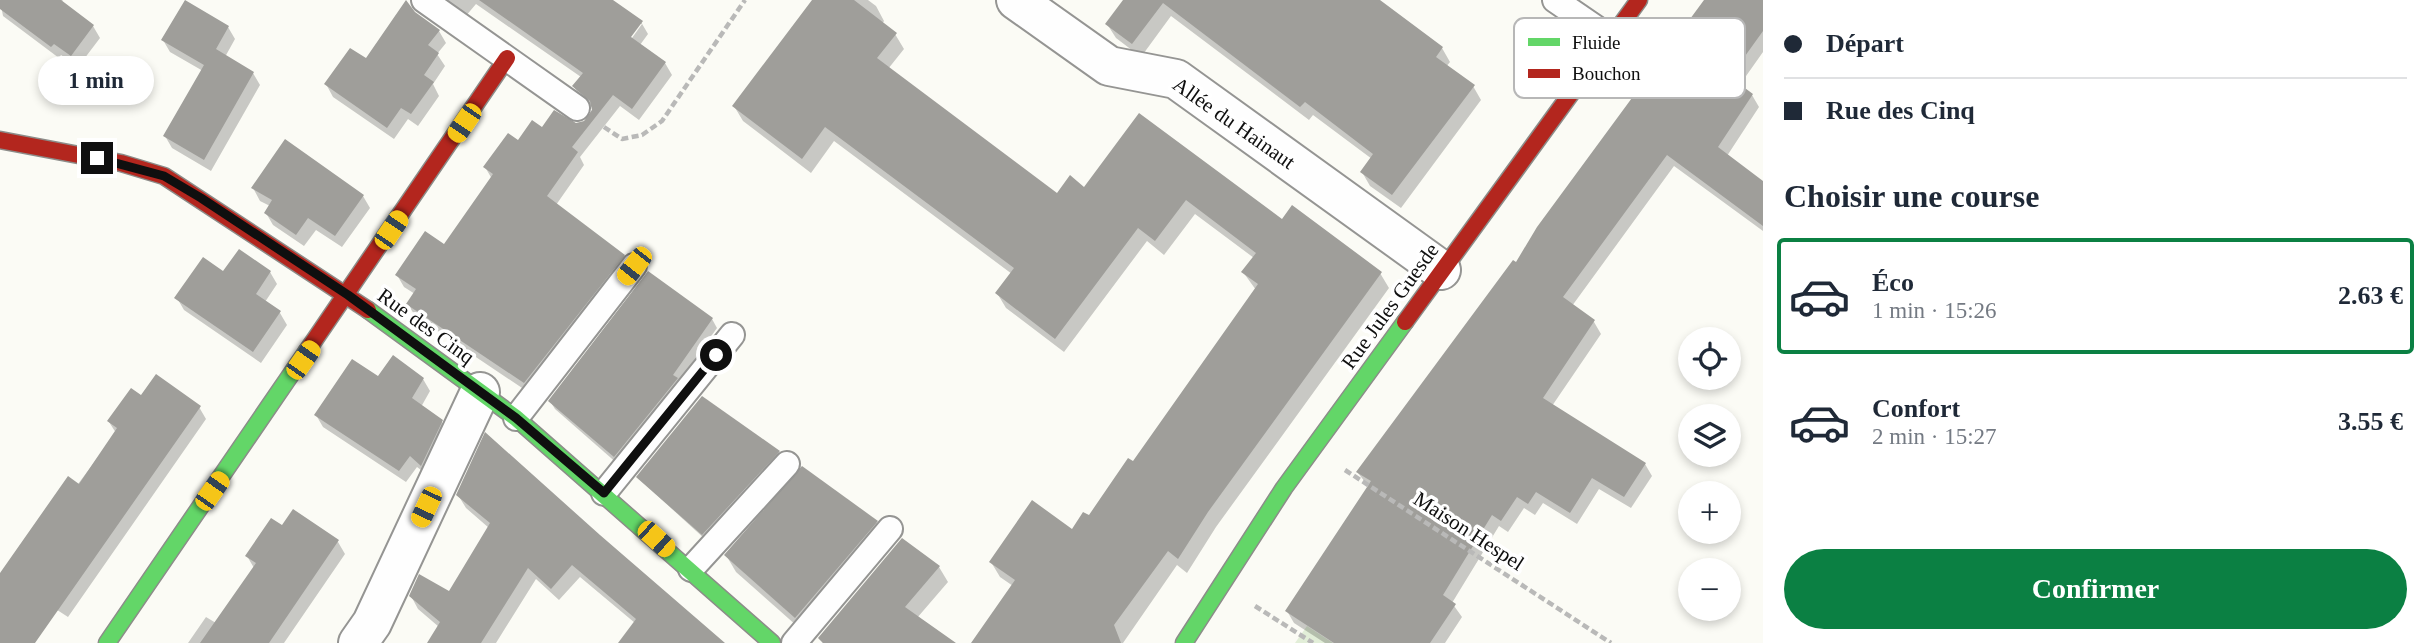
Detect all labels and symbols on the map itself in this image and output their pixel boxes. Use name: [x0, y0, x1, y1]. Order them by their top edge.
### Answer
legend: [1514, 18, 1745, 98]
text: Fluide: [1572, 32, 1621, 53]
callout: 1 min: [39, 57, 155, 106]
text: Bouchon: [1572, 63, 1641, 84]
street label: Allée du Hainaut: [1168, 72, 1300, 174]
car: [444, 100, 485, 146]
route end: [81, 142, 113, 174]
car: [371, 207, 412, 253]
street label: Rue Jules Guesde: [1336, 239, 1444, 373]
car: [613, 243, 656, 289]
street label: Rue des Cinq: [373, 283, 479, 369]
car: [283, 337, 324, 383]
route start: [700, 339, 732, 371]
car: [192, 468, 233, 514]
car: [408, 484, 445, 530]
street label: Maison Hespel: [1409, 486, 1529, 576]
car: [634, 517, 679, 561]

